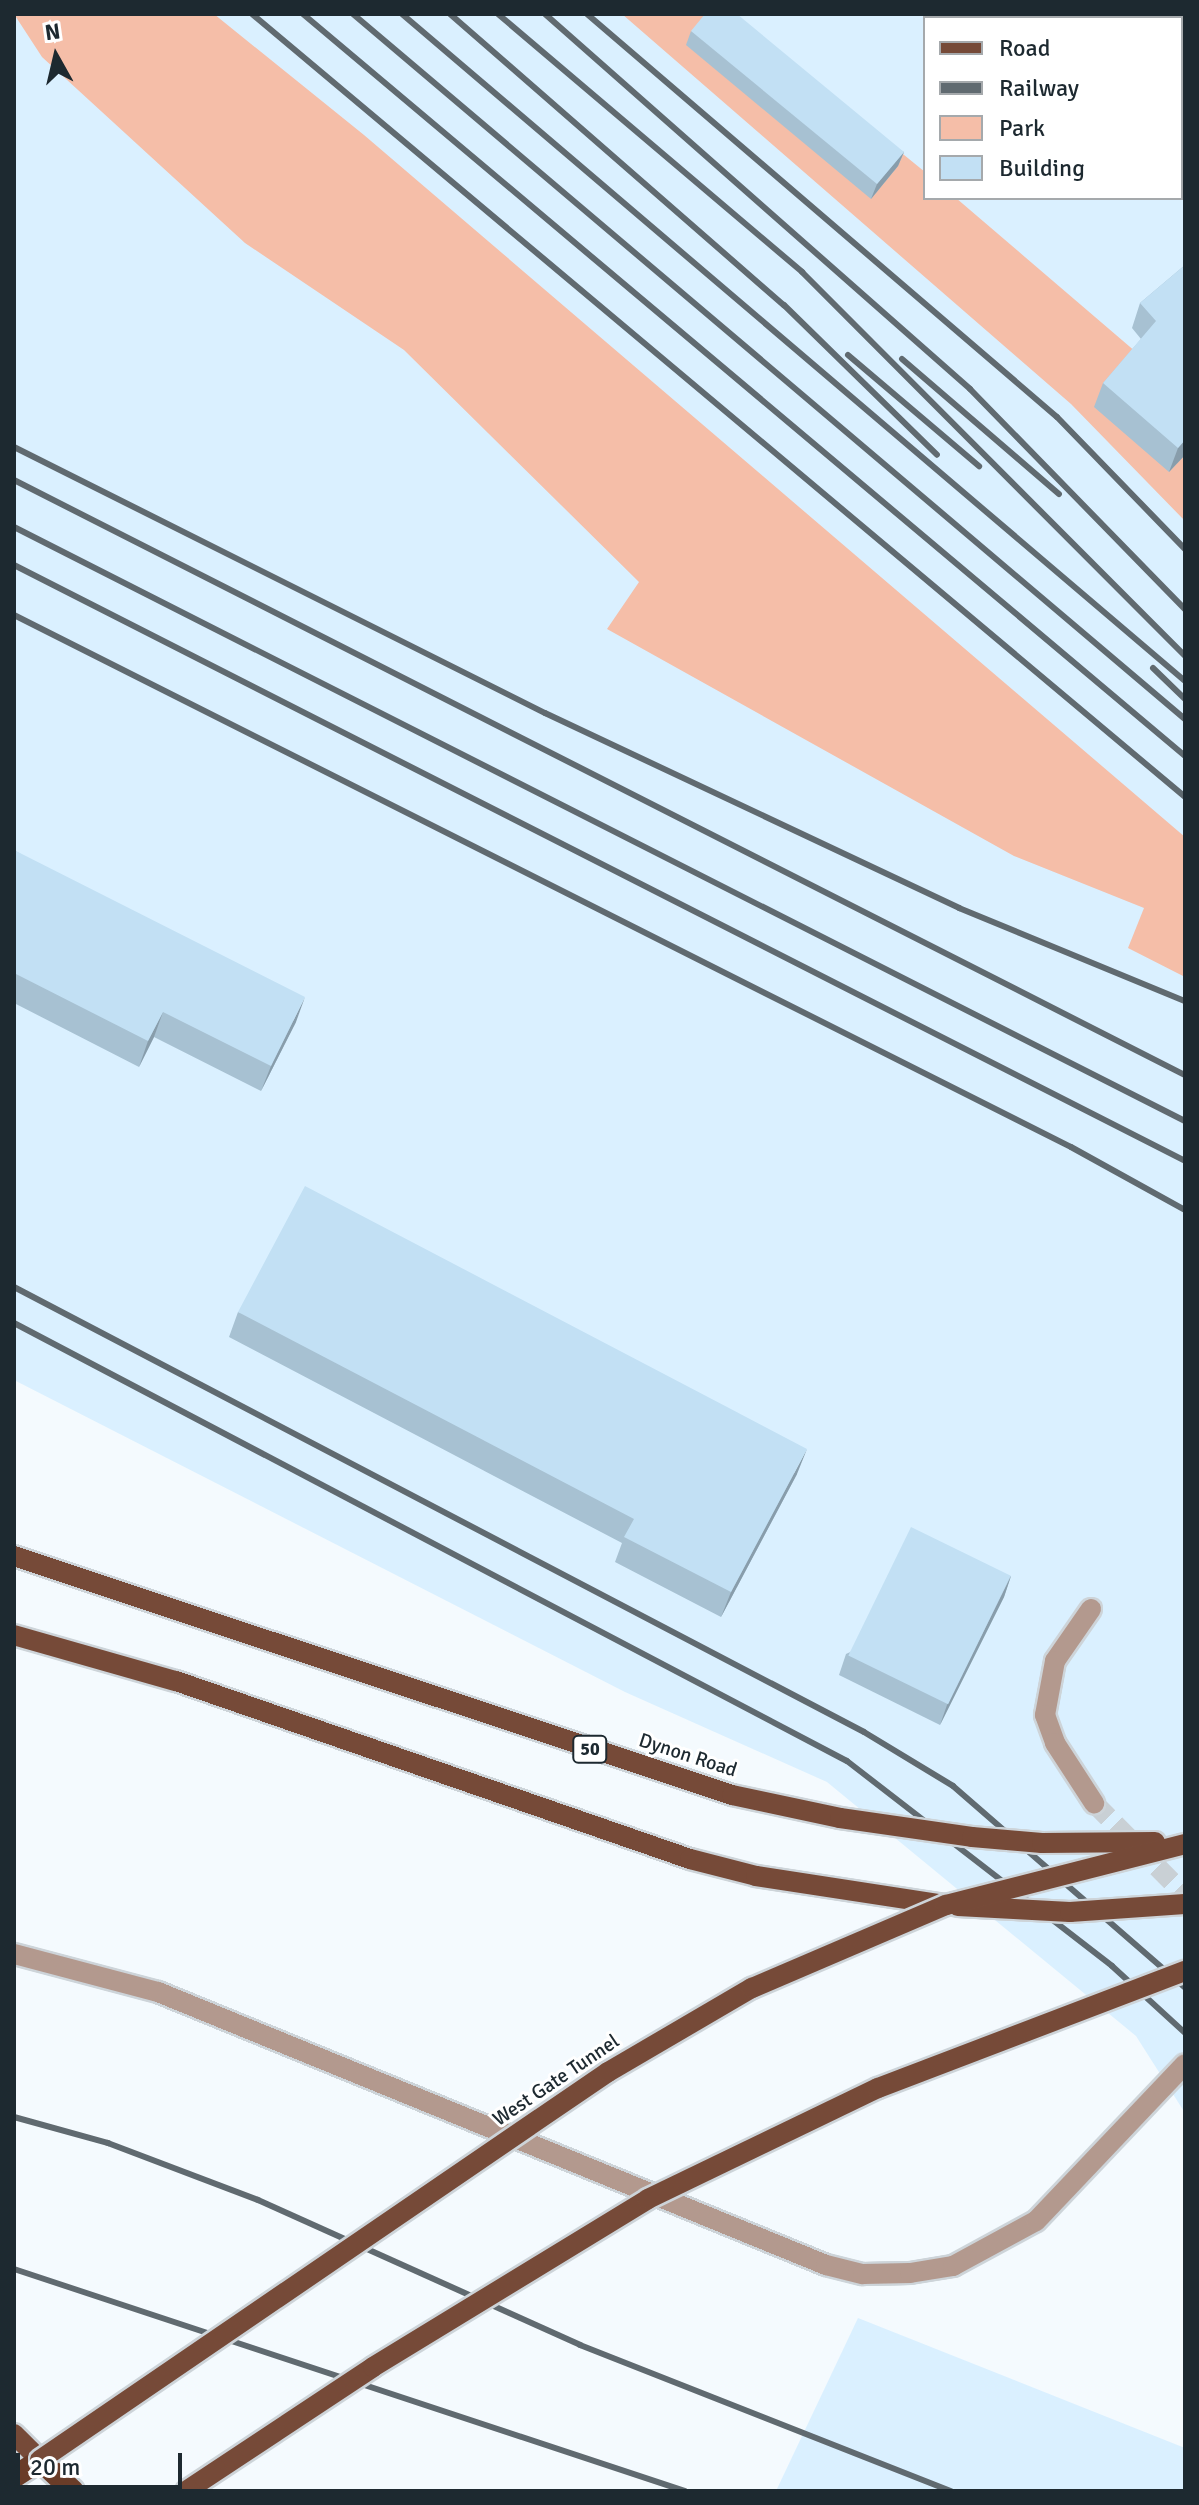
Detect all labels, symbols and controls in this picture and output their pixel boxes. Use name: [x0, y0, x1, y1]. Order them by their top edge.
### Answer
north arrow: [16, 16, 96, 96]
legend: [923, 16, 1183, 200]
text: N: [43, 17, 62, 46]
text: Road: [999, 33, 1050, 63]
text: Railway: [999, 73, 1079, 103]
text: Park: [999, 113, 1045, 143]
text: Building: [999, 153, 1085, 183]
street label: Dynon Road: [636, 1728, 740, 1782]
road number: 50: [572, 1735, 608, 1763]
street label: West Gate Tunnel: [488, 2029, 624, 2131]
scale bar: [20, 2437, 186, 2487]
text: 20 m: [30, 2452, 80, 2482]

